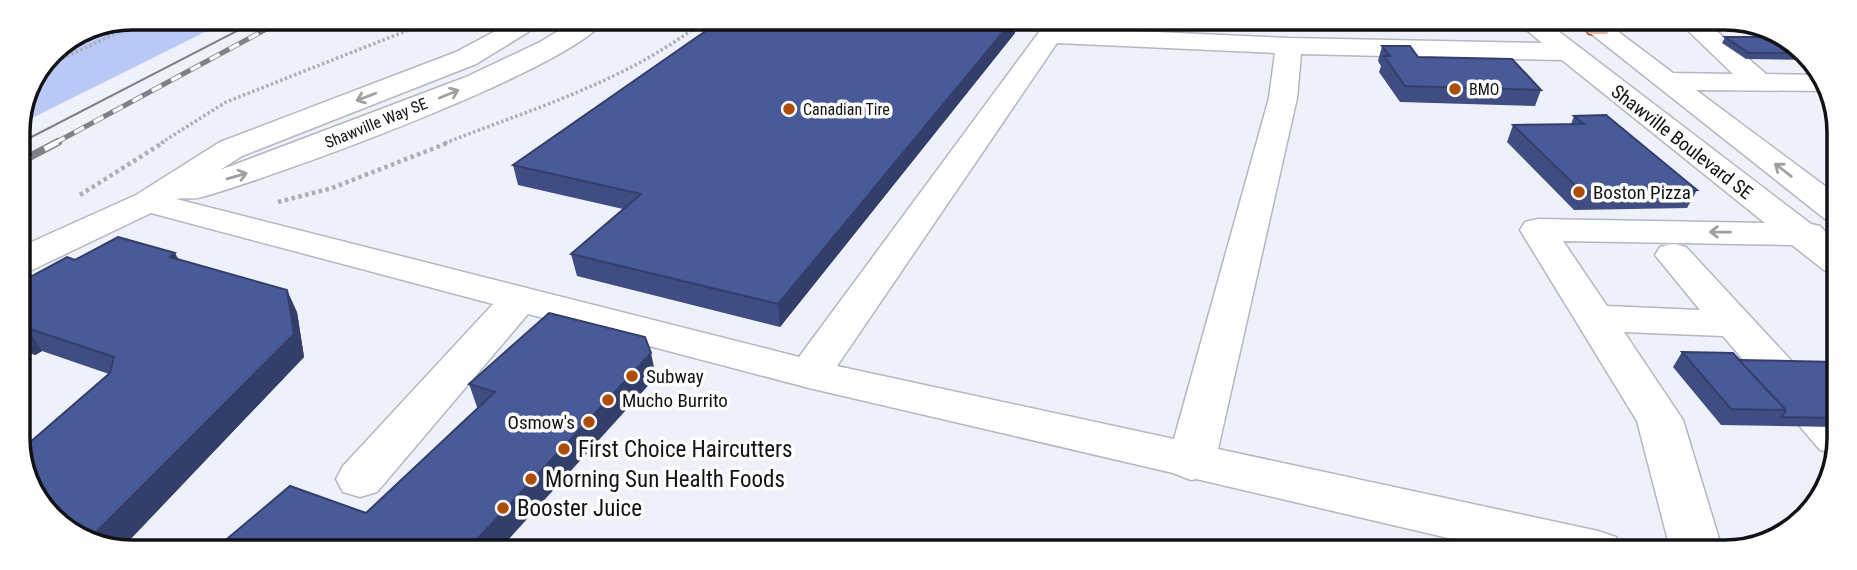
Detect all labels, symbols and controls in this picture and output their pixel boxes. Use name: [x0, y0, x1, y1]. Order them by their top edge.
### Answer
place label: BMO: [1469, 80, 1499, 99]
street label: Shawville Boulevard SE: [1607, 80, 1757, 204]
marker: BMO: [1447, 81, 1463, 97]
one-way arrow: [438, 87, 459, 100]
one-way arrow: [355, 92, 377, 105]
street label: Shawville Way SE: [322, 94, 430, 152]
place label: Canadian Tire: [803, 100, 890, 119]
marker: Canadian Tire: [781, 101, 797, 117]
one-way arrow: [1774, 162, 1793, 177]
one-way arrow: [226, 169, 248, 182]
place label: Boston Pizza: [1593, 181, 1691, 204]
marker: Boston Pizza: [1571, 184, 1587, 200]
one-way arrow: [1708, 226, 1731, 239]
place label: Subway: [646, 365, 704, 388]
marker: Subway: [624, 368, 640, 384]
place label: Mucho Burrito: [622, 389, 728, 412]
marker: Mucho Burrito: [600, 392, 616, 408]
place label: Osmow's: [507, 411, 575, 434]
marker: Osmow's: [581, 414, 597, 430]
place label: First Choice Haircutters: [578, 436, 793, 463]
marker: First Choice Haircutters: [556, 441, 572, 457]
place label: Morning Sun Health Foods: [545, 466, 785, 493]
marker: Morning Sun Health Foods: [523, 471, 539, 487]
place label: Booster Juice: [517, 495, 642, 522]
marker: Booster Juice: [495, 500, 511, 516]

